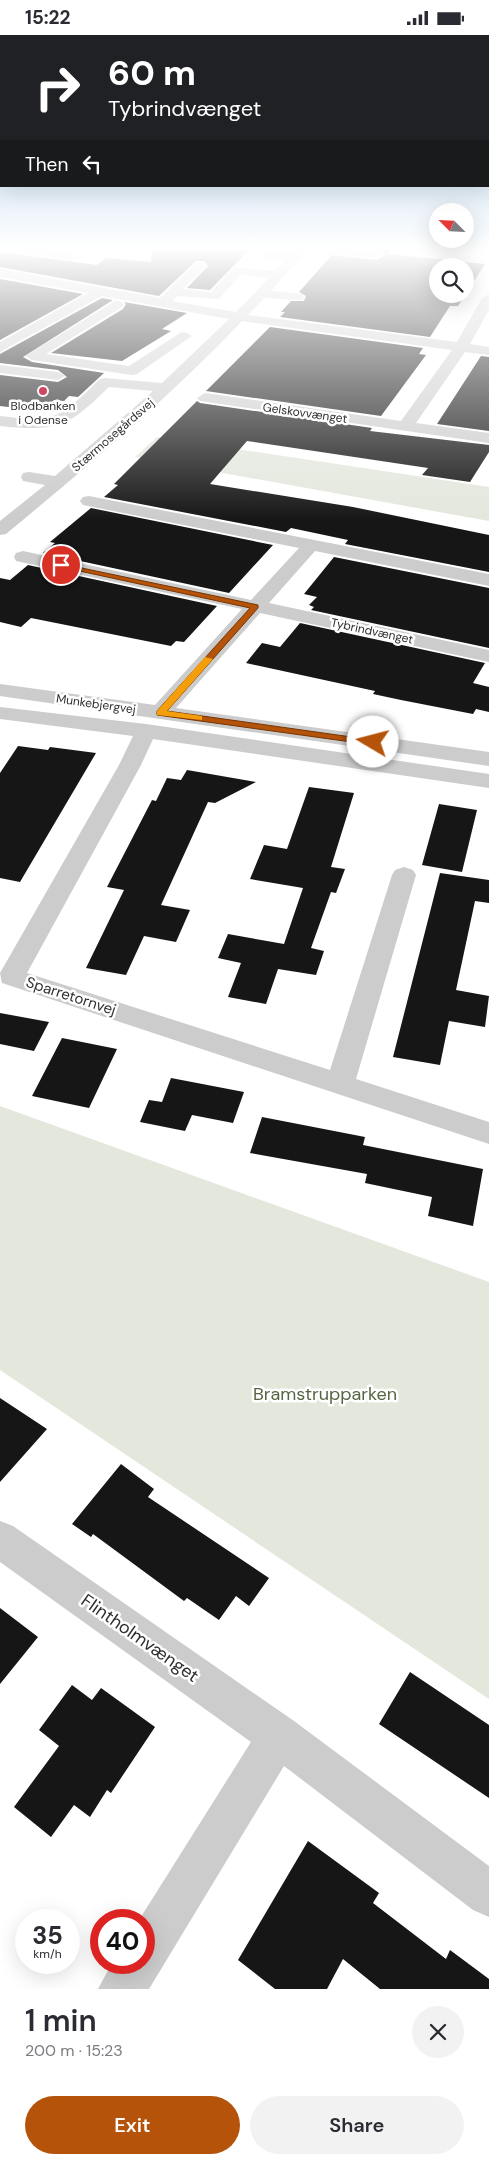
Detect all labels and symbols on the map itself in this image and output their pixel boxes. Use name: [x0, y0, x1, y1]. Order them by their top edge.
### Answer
north arrow: [429, 203, 474, 247]
marker: Blodbanken i Odense: [37, 385, 49, 397]
street label: Stærmosegårdsvej: [68, 395, 158, 475]
place label: Blodbanken i Odense: [11, 398, 76, 428]
street label: Gelskovvænget: [262, 399, 348, 427]
pin: [40, 544, 82, 586]
street label: Tybrindvænget: [329, 614, 415, 648]
street label: Munkebjergvej: [55, 690, 137, 718]
position arrow: [346, 715, 398, 767]
street label: Sparretornvej: [23, 972, 119, 1020]
park label: Bramstrupparken: [253, 1382, 397, 1406]
street label: Flintholmvænget: [76, 1588, 204, 1688]
speed limit sign: 40: [90, 1909, 155, 1974]

